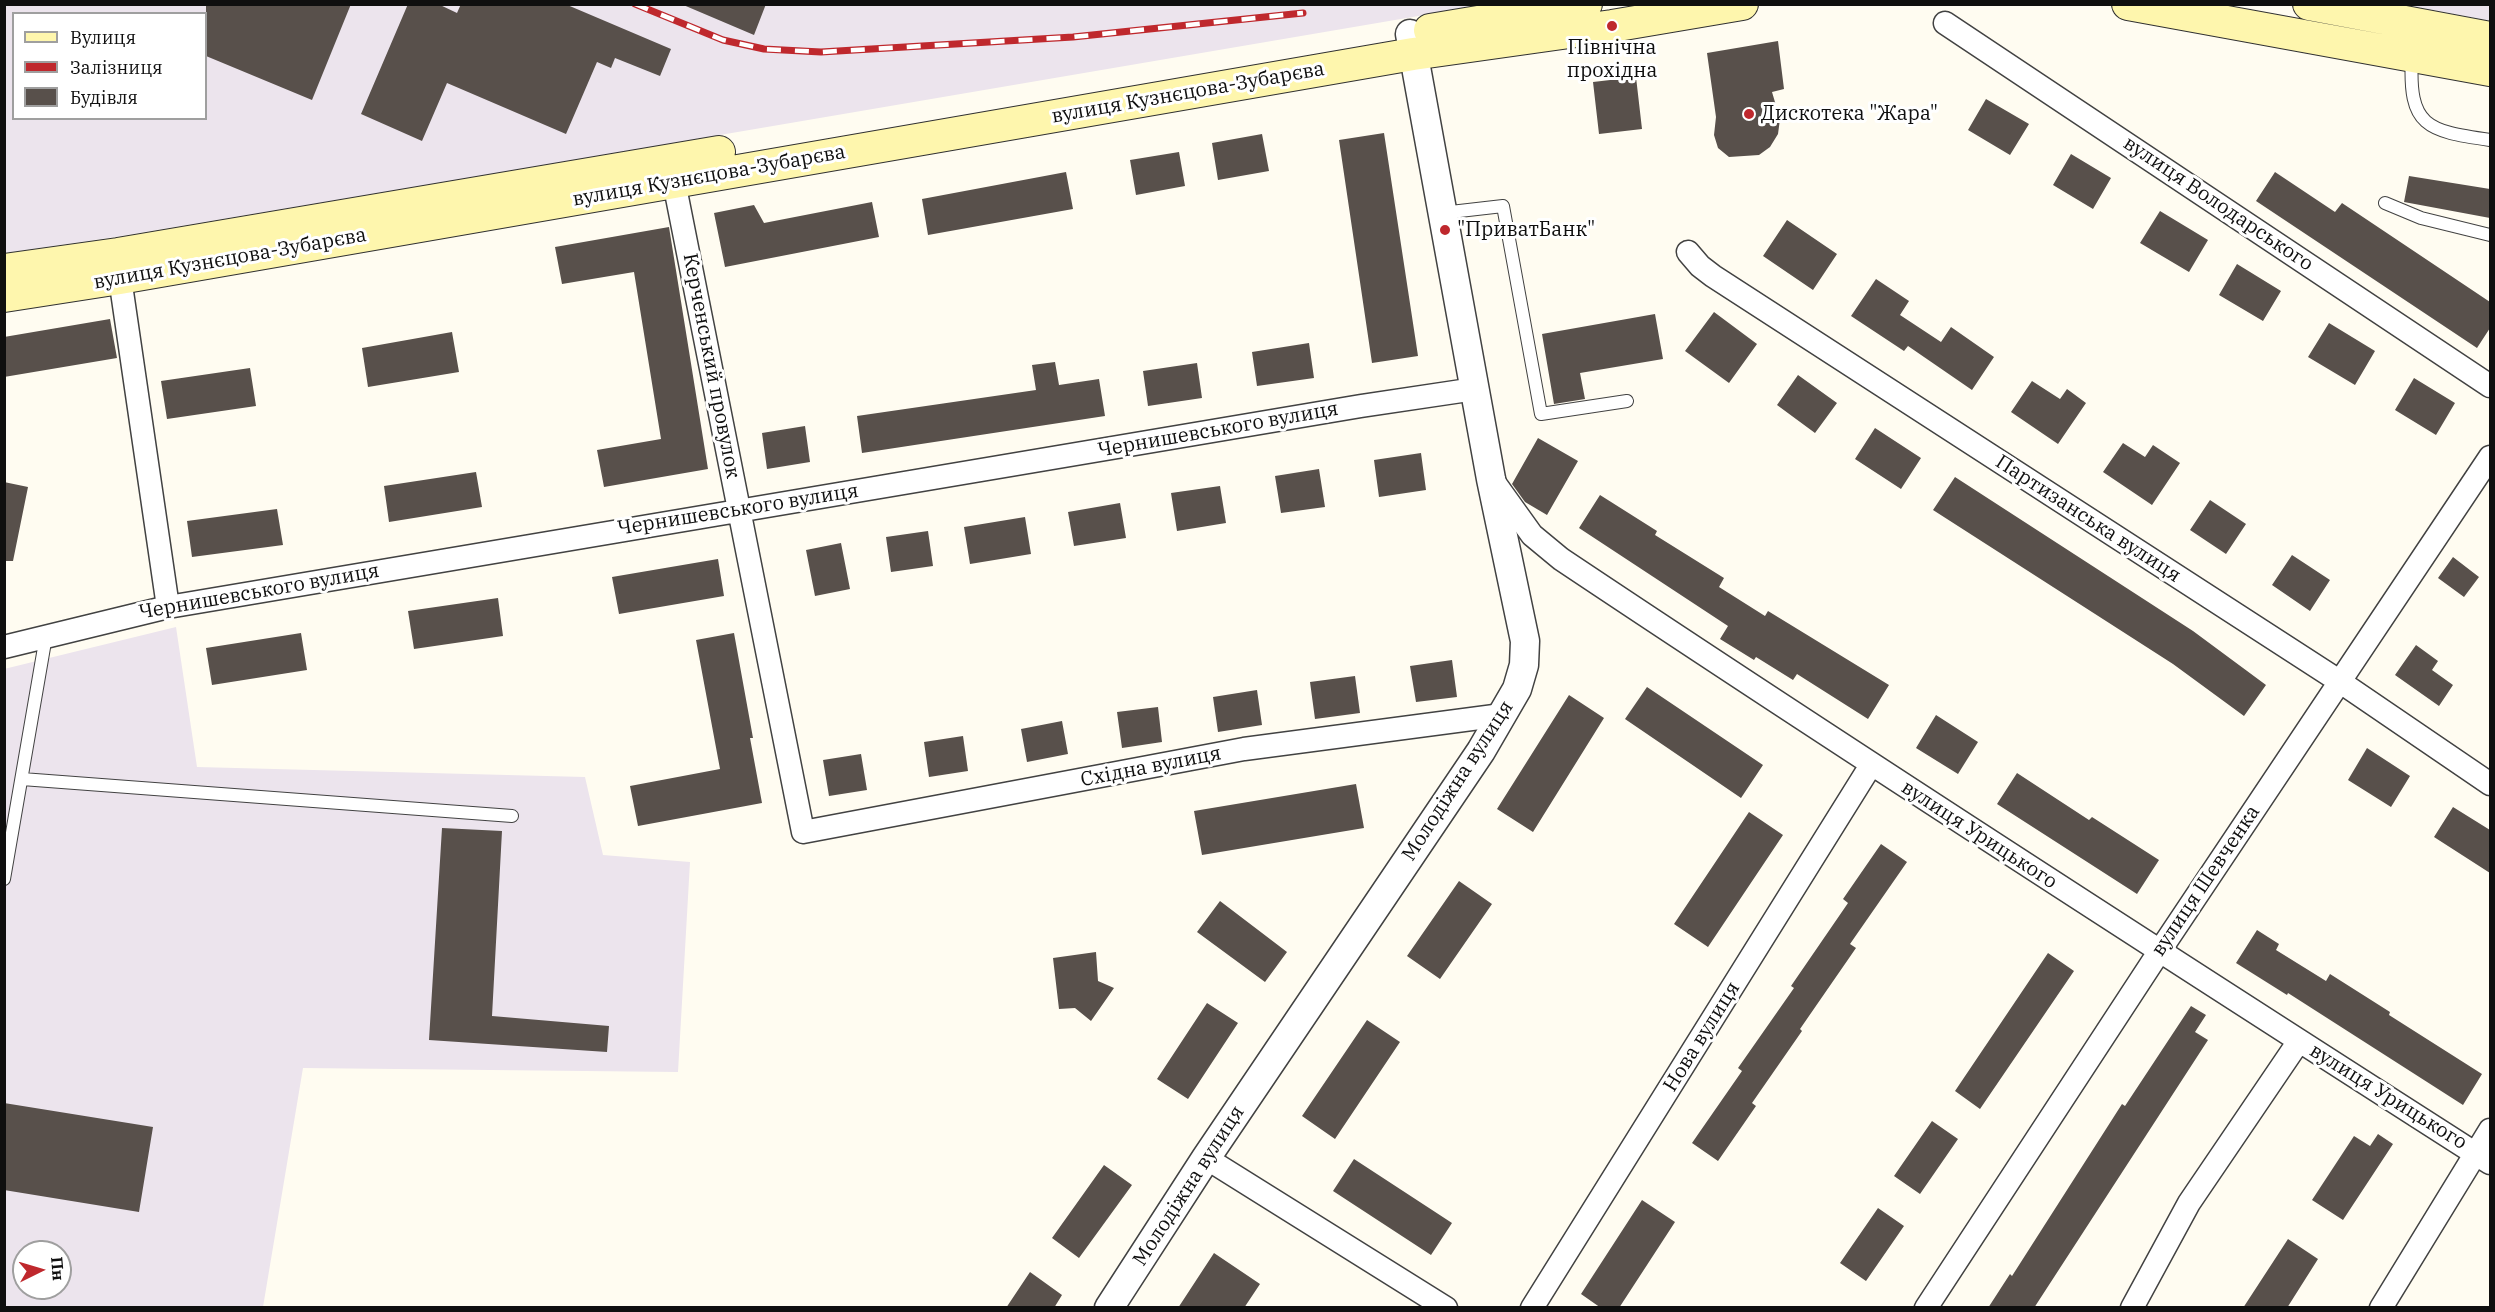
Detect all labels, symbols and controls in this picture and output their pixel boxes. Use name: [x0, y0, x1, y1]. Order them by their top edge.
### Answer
legend: [12, 12, 207, 120]
marker: Північна прохідна: [1605, 19, 1619, 33]
text: Вулиця: [70, 26, 136, 49]
place label: Північна прохідна: [1567, 36, 1657, 83]
text: Залізниця: [70, 56, 163, 79]
street label: вулиця Кузнєцова-Зубарєва: [1050, 57, 1326, 129]
text: Будівля: [70, 86, 138, 109]
place label: Дискотека "Жара": [1761, 102, 1938, 126]
marker: Дискотека "Жара": [1742, 107, 1756, 121]
street label: вулиця Володарського: [2119, 131, 2317, 277]
street label: вулиця Кузнєцова-Зубарєва: [571, 140, 847, 212]
place label: "ПриватБанк": [1457, 218, 1595, 242]
street label: вулиця Кузнєцова-Зубарєва: [92, 223, 368, 295]
marker: "ПриватБанк": [1438, 223, 1452, 237]
street label: Керченський провулок: [677, 251, 745, 481]
street label: Чернишевського вулиця: [1096, 397, 1340, 463]
street label: Партизанська вулиця: [1991, 450, 2185, 588]
street label: Чернишевського вулиця: [616, 479, 860, 541]
street label: Чернишевського вулиця: [137, 559, 381, 625]
street label: Молодіжна вулиця: [1397, 696, 1519, 866]
street label: Східна вулиця: [1079, 742, 1223, 792]
street label: вулиця Урицького: [1897, 776, 2061, 894]
street label: вулиця Шевченка: [2147, 801, 2265, 961]
street label: Нова вулиця: [1659, 978, 1745, 1096]
street label: вулиця Урицького: [2305, 1039, 2471, 1155]
street label: Молодіжна вулиця: [1128, 1101, 1250, 1271]
north arrow: [12, 1240, 72, 1300]
text: Пн: [47, 1256, 69, 1281]

